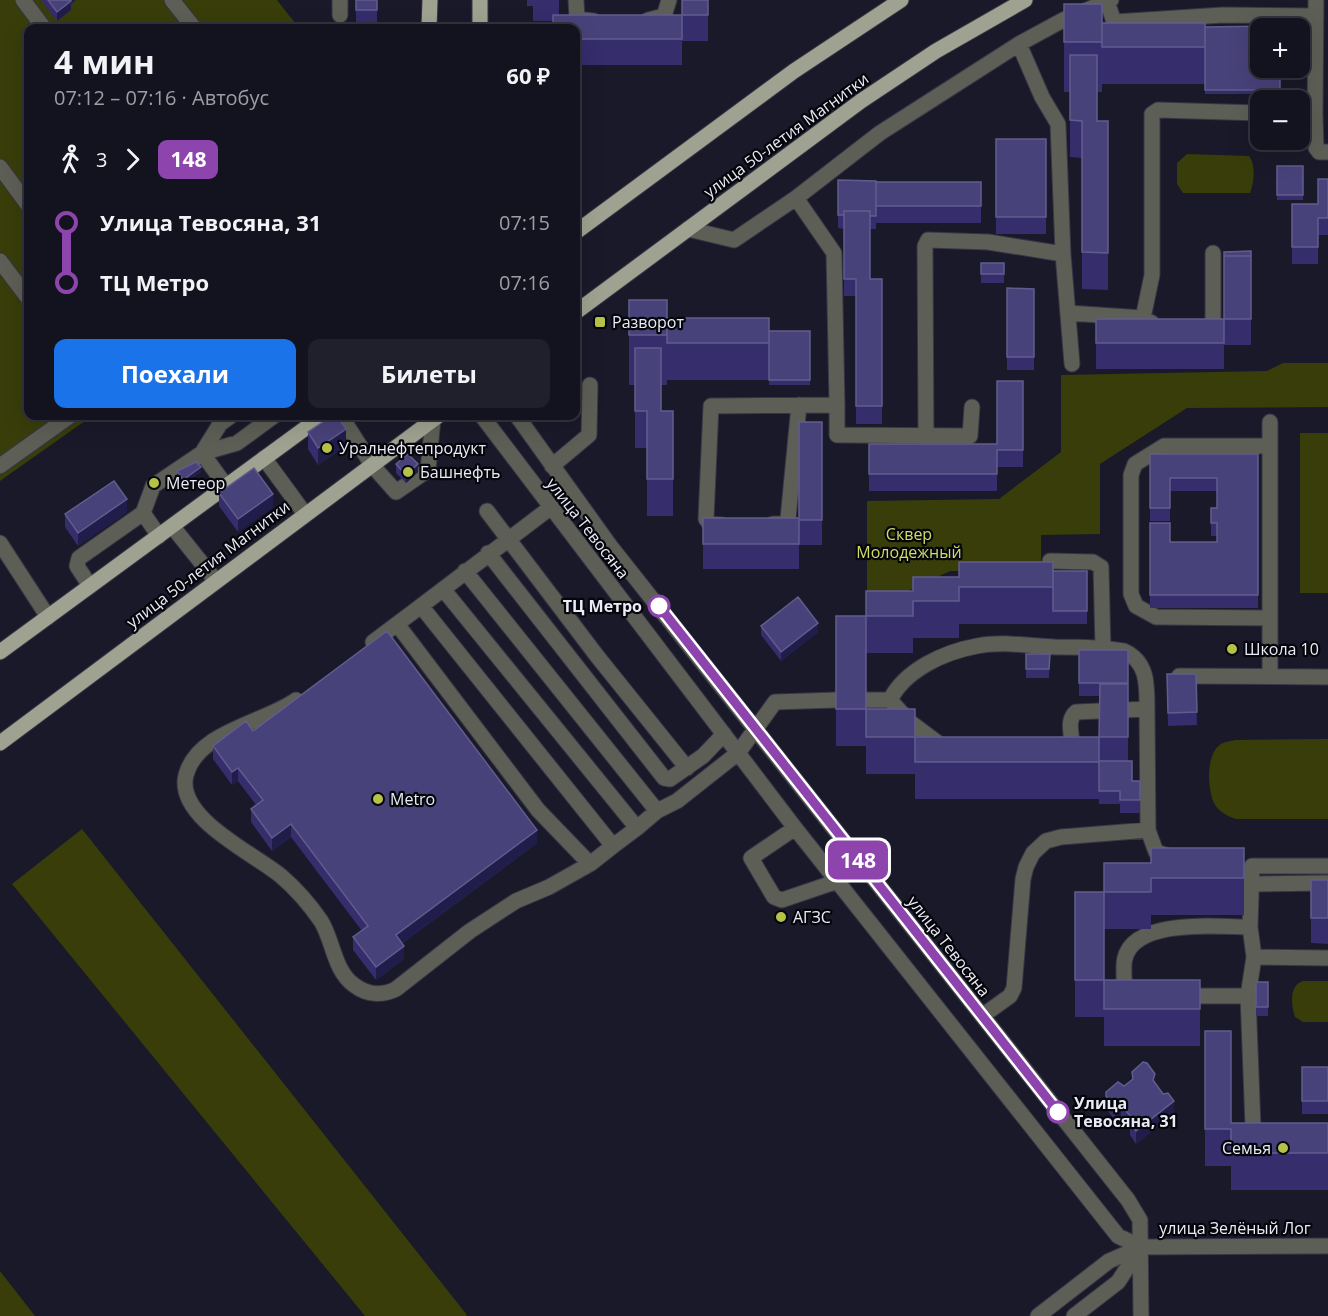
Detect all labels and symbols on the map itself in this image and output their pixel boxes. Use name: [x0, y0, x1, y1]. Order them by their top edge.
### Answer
street label: улица 50-летия Магнитки: [699, 68, 873, 202]
place label: Разворот: [612, 311, 684, 333]
marker: Разворот: [593, 315, 607, 329]
place label: Уралнефтепродукт: [339, 437, 487, 459]
marker: Уралнефтепродукт: [320, 441, 334, 455]
place label: Башнефть: [420, 461, 500, 483]
marker: Башнефть: [401, 465, 415, 479]
place label: Метеор: [166, 472, 225, 494]
street label: улица Тевосяна: [542, 473, 634, 583]
marker: Метеор: [147, 476, 161, 490]
street label: улица 50-летия Магнитки: [122, 495, 294, 633]
park label: Сквер Молодежный: [856, 523, 962, 563]
place label: ТЦ Метро: [563, 595, 642, 617]
marker: ТЦ Метро: [648, 595, 670, 617]
place label: Школа 10: [1244, 638, 1319, 660]
marker: Школа 10: [1225, 642, 1239, 656]
place label: Metro: [390, 788, 435, 810]
marker: Metro: [371, 792, 385, 806]
line badge: 148: [824, 840, 892, 880]
street label: улица Тевосяна: [903, 891, 995, 1001]
place label: АГЗС: [793, 906, 831, 928]
marker: АГЗС: [774, 910, 788, 924]
place label: Улица Тевосяна, 31: [1074, 1092, 1178, 1132]
marker: Улица Тевосяна, 31: [1047, 1101, 1069, 1123]
place label: Семья: [1222, 1137, 1271, 1159]
marker: Семья: [1276, 1141, 1290, 1155]
street label: улица Зелёный Лог: [1159, 1217, 1311, 1239]

